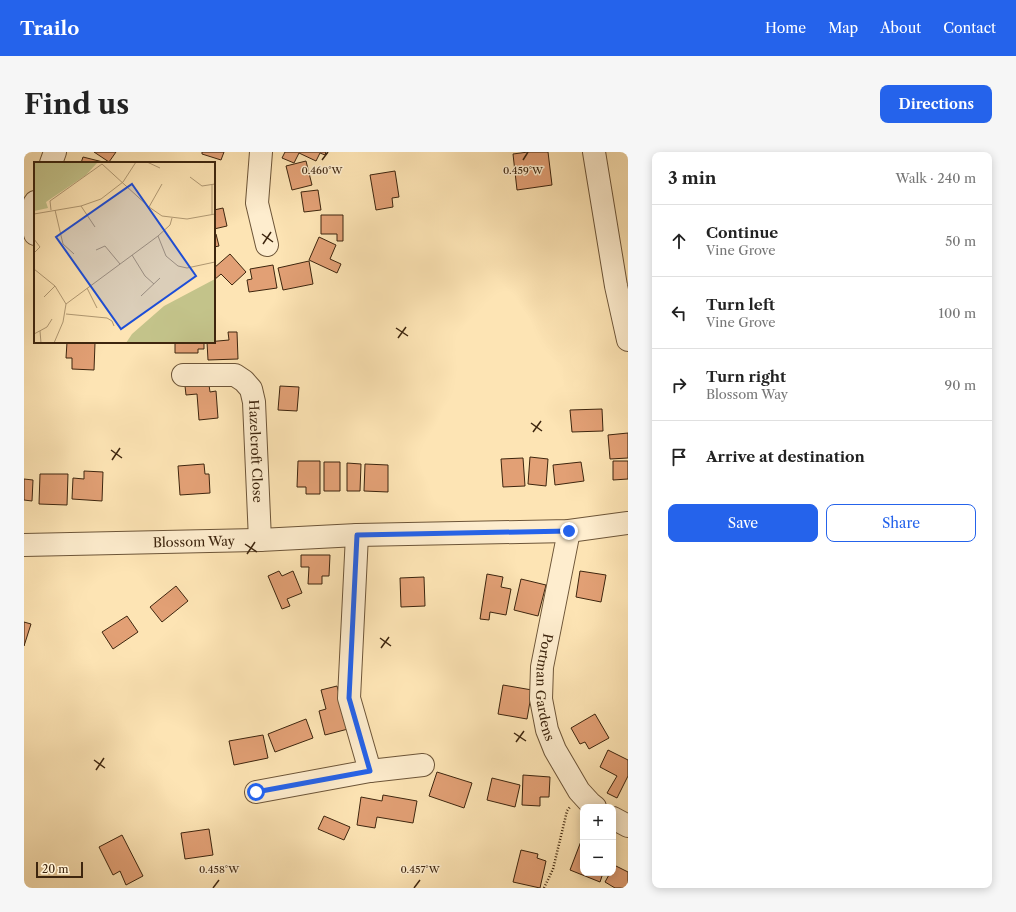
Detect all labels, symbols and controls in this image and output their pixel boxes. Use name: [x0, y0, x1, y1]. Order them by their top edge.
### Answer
text: Trailo: [20, 17, 79, 40]
text: Home: [765, 19, 806, 37]
text: Map: [828, 19, 858, 37]
text: About: [880, 19, 921, 37]
text: Contact: [943, 19, 996, 37]
button: Directions: [880, 85, 992, 123]
text: Find us: [24, 87, 129, 121]
inset map: [34, 162, 215, 343]
text: 0.460°W: [301, 164, 344, 177]
text: 0.459°W: [503, 164, 544, 177]
text: 3 min: [668, 168, 717, 188]
text: Walk · 240 m: [896, 170, 976, 186]
text: Continue: [706, 223, 778, 242]
icon: ahead: [668, 230, 690, 252]
text: 50 m: [945, 233, 976, 249]
text: Vine Grove: [706, 242, 776, 258]
text: Turn left: [706, 295, 775, 314]
icon: left: [668, 302, 690, 324]
text: 100 m: [938, 305, 976, 321]
text: Vine Grove: [706, 314, 776, 330]
text: Turn right: [706, 367, 786, 386]
icon: right: [668, 374, 690, 396]
text: 90 m: [945, 377, 976, 393]
text: Blossom Way: [706, 386, 788, 402]
street label: Hazelcroft Close: [246, 399, 266, 503]
icon: arrive: [668, 446, 690, 468]
text: Arrive at destination: [706, 447, 865, 466]
button: Save: [668, 504, 818, 542]
button: Share: [826, 504, 976, 542]
route end: [560, 522, 578, 540]
street label: Blossom Way: [153, 533, 236, 550]
street label: Portman Gardens: [533, 632, 559, 744]
route start: [247, 783, 265, 801]
map controls: [580, 804, 616, 876]
button: +: [580, 804, 616, 840]
button: −: [580, 840, 616, 876]
scale bar: [36, 860, 83, 879]
text: 20 m: [42, 862, 68, 876]
text: 0.458°W: [199, 863, 240, 876]
text: 0.457°W: [400, 863, 441, 876]

